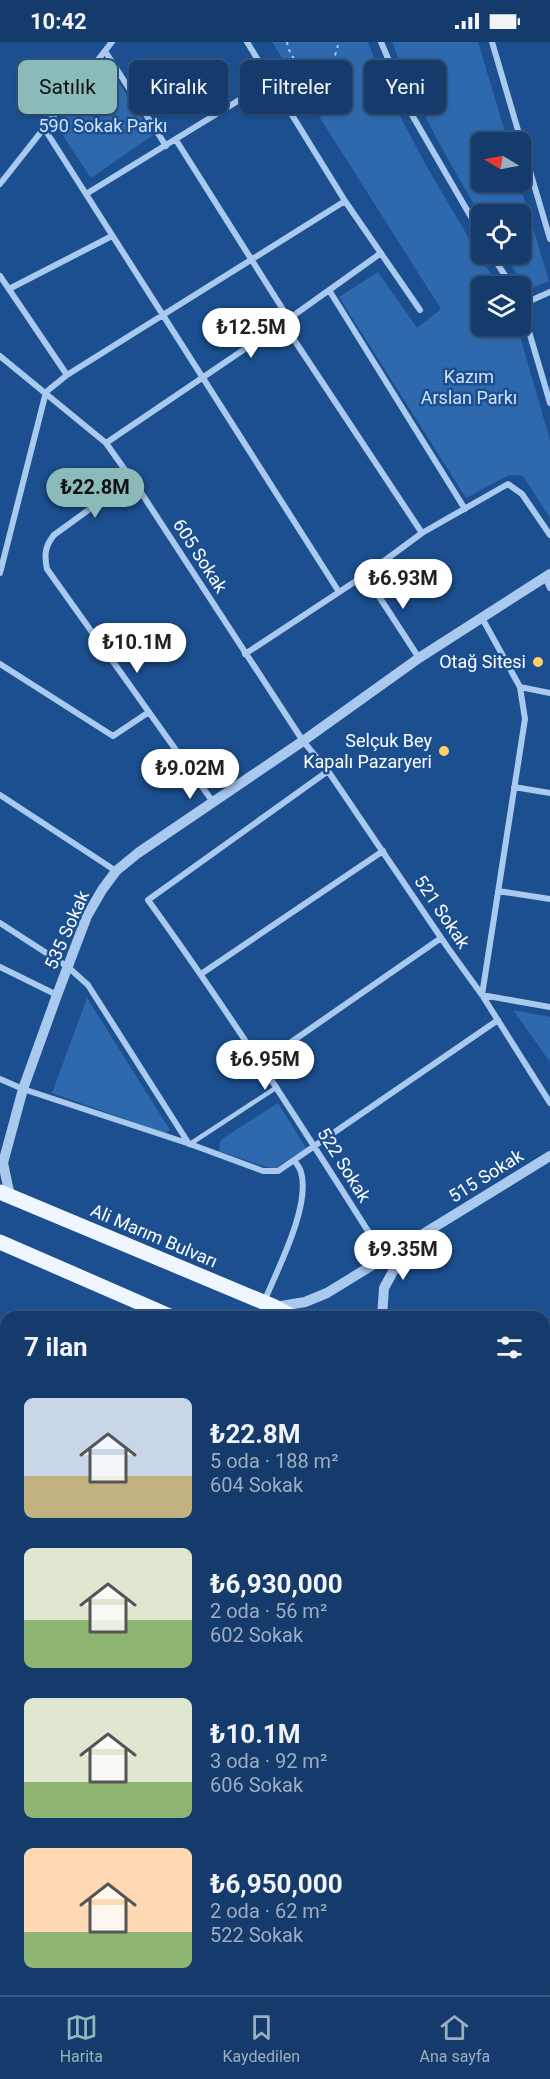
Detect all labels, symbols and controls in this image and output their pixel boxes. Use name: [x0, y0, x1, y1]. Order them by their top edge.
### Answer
text: 10:42: [30, 9, 87, 34]
chip: Satılık: [18, 60, 117, 114]
chip: Kiralık: [129, 60, 228, 114]
chip: Filtreler: [240, 60, 352, 114]
chip: Yeni: [364, 60, 446, 114]
park label: 590 Sokak Parkı: [39, 115, 168, 136]
north arrow: [471, 132, 531, 192]
map controls: [471, 132, 531, 336]
button: locate: [471, 204, 531, 264]
button: layers: [471, 276, 531, 336]
pin: ₺12.5M: [202, 308, 300, 359]
text: ₺12.5M: [216, 315, 286, 339]
park label: Kazım Arslan Parkı: [421, 366, 517, 408]
pin: ₺22.8M: [46, 468, 144, 519]
text: ₺22.8M: [60, 475, 130, 499]
street label: 605 Sokak: [169, 515, 233, 597]
pin: ₺6.93M: [354, 559, 452, 610]
text: ₺6.93M: [368, 566, 438, 590]
pin: ₺10.1M: [88, 623, 186, 674]
text: ₺10.1M: [102, 630, 172, 654]
place label: Otağ Sitesi: [439, 651, 526, 672]
marker: Otağ Sitesi: [531, 655, 545, 669]
place label: Selçuk Bey Kapalı Pazaryeri: [303, 730, 432, 772]
marker: Selçuk Bey Kapalı Pazaryeri: [437, 744, 451, 758]
pin: ₺9.02M: [141, 749, 239, 800]
text: ₺9.02M: [155, 756, 225, 780]
street label: 521 Sokak: [410, 871, 475, 953]
street label: 535 Sokak: [40, 886, 94, 972]
pin: ₺6.95M: [216, 1040, 314, 1091]
text: ₺6.95M: [230, 1047, 300, 1071]
street label: 522 Sokak: [313, 1124, 376, 1207]
street label: 515 Sokak: [445, 1144, 528, 1207]
street label: Ali Marım Bulvarı: [88, 1199, 221, 1272]
pin: ₺9.35M: [354, 1230, 452, 1281]
text: ₺9.35M: [368, 1237, 438, 1261]
icon: filters: [493, 1331, 526, 1364]
text: 7 ilan: [24, 1332, 88, 1362]
text: ₺22.8M: [210, 1419, 300, 1449]
icon: home: [72, 1422, 144, 1494]
text: 5 oda · 188 m²: [210, 1449, 338, 1473]
text: 604 Sokak: [210, 1473, 303, 1497]
text: ₺6,930,000: [210, 1569, 343, 1599]
icon: home: [72, 1572, 144, 1644]
text: 2 oda · 56 m²: [210, 1599, 327, 1623]
text: 602 Sokak: [210, 1623, 303, 1647]
text: ₺10.1M: [210, 1719, 300, 1749]
icon: home: [72, 1722, 144, 1794]
text: 3 oda · 92 m²: [210, 1749, 327, 1773]
text: 606 Sokak: [210, 1773, 303, 1797]
text: ₺6,950,000: [210, 1869, 343, 1899]
icon: home: [72, 1872, 144, 1944]
text: 2 oda · 62 m²: [210, 1899, 327, 1923]
text: 522 Sokak: [210, 1923, 303, 1947]
tab: Harita: [60, 2011, 103, 2066]
tab: Kaydedilen: [222, 2011, 300, 2066]
tab: Ana sayfa: [420, 2011, 490, 2066]

